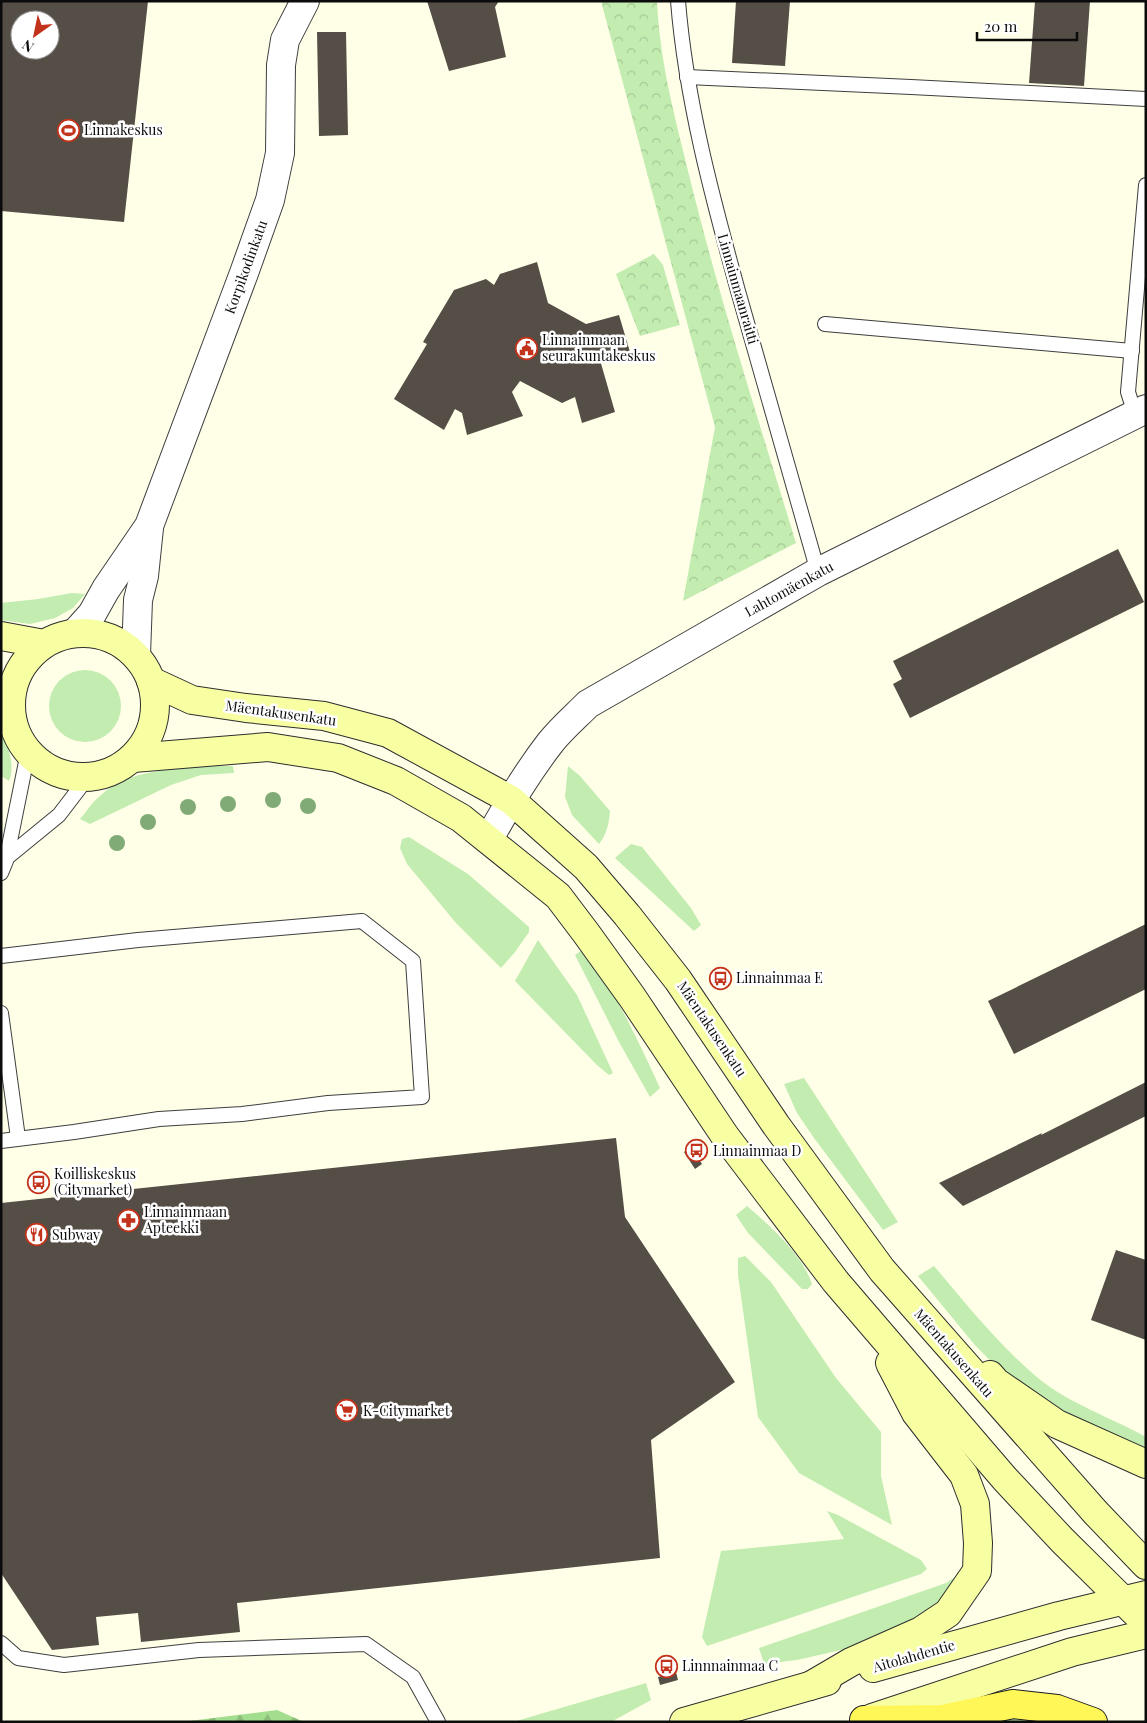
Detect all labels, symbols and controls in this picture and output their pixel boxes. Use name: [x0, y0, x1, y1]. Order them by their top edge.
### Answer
north arrow: [10, 10, 60, 60]
scale bar: [977, 10, 1077, 42]
text: 20 m: [984, 16, 1018, 36]
text: N: [18, 36, 37, 57]
sports icon: Linnakeskus: [56, 118, 80, 142]
place label: Linnakeskus: [84, 120, 163, 139]
street label: Korpikodinkatu: [220, 217, 271, 316]
street label: Linnainmaanraitti: [714, 231, 763, 346]
place label: Linnainmaan seurakuntakeskus: [542, 330, 656, 365]
public building icon: Linnainmaan seurakuntakeskus: [514, 336, 538, 360]
street label: Lahtomäenkatu: [741, 556, 836, 621]
street label: Mäentakusenkatu: [224, 695, 338, 730]
bus stop icon: Linnainmaa E: [708, 966, 732, 990]
place label: Linnainmaa E: [736, 968, 823, 987]
street label: Mäentakusenkatu: [673, 977, 752, 1080]
bus stop icon: Linnainmaa D: [685, 1139, 709, 1163]
place label: Linnainmaa D: [713, 1141, 801, 1160]
place label: Koilliskeskus (Citymarket): [54, 1164, 136, 1199]
bus stop icon: Koilliskeskus (Citymarket): [26, 1170, 50, 1194]
place label: Linnainmaan Apteekki: [143, 1202, 228, 1237]
pharmacy icon: Linnainmaan Apteekki: [116, 1208, 140, 1232]
restaurant icon: Subway: [24, 1223, 48, 1247]
place label: Subway: [52, 1225, 100, 1244]
street label: Mäentakusenkatu: [911, 1304, 998, 1401]
supermarket icon: K-Citymarket: [335, 1399, 359, 1423]
place label: K-Citymarket: [363, 1401, 451, 1420]
street label: Aitolahdentie: [870, 1635, 957, 1677]
bus stop icon: Linnnainmaa C: [654, 1654, 678, 1678]
place label: Linnnainmaa C: [682, 1656, 778, 1675]

